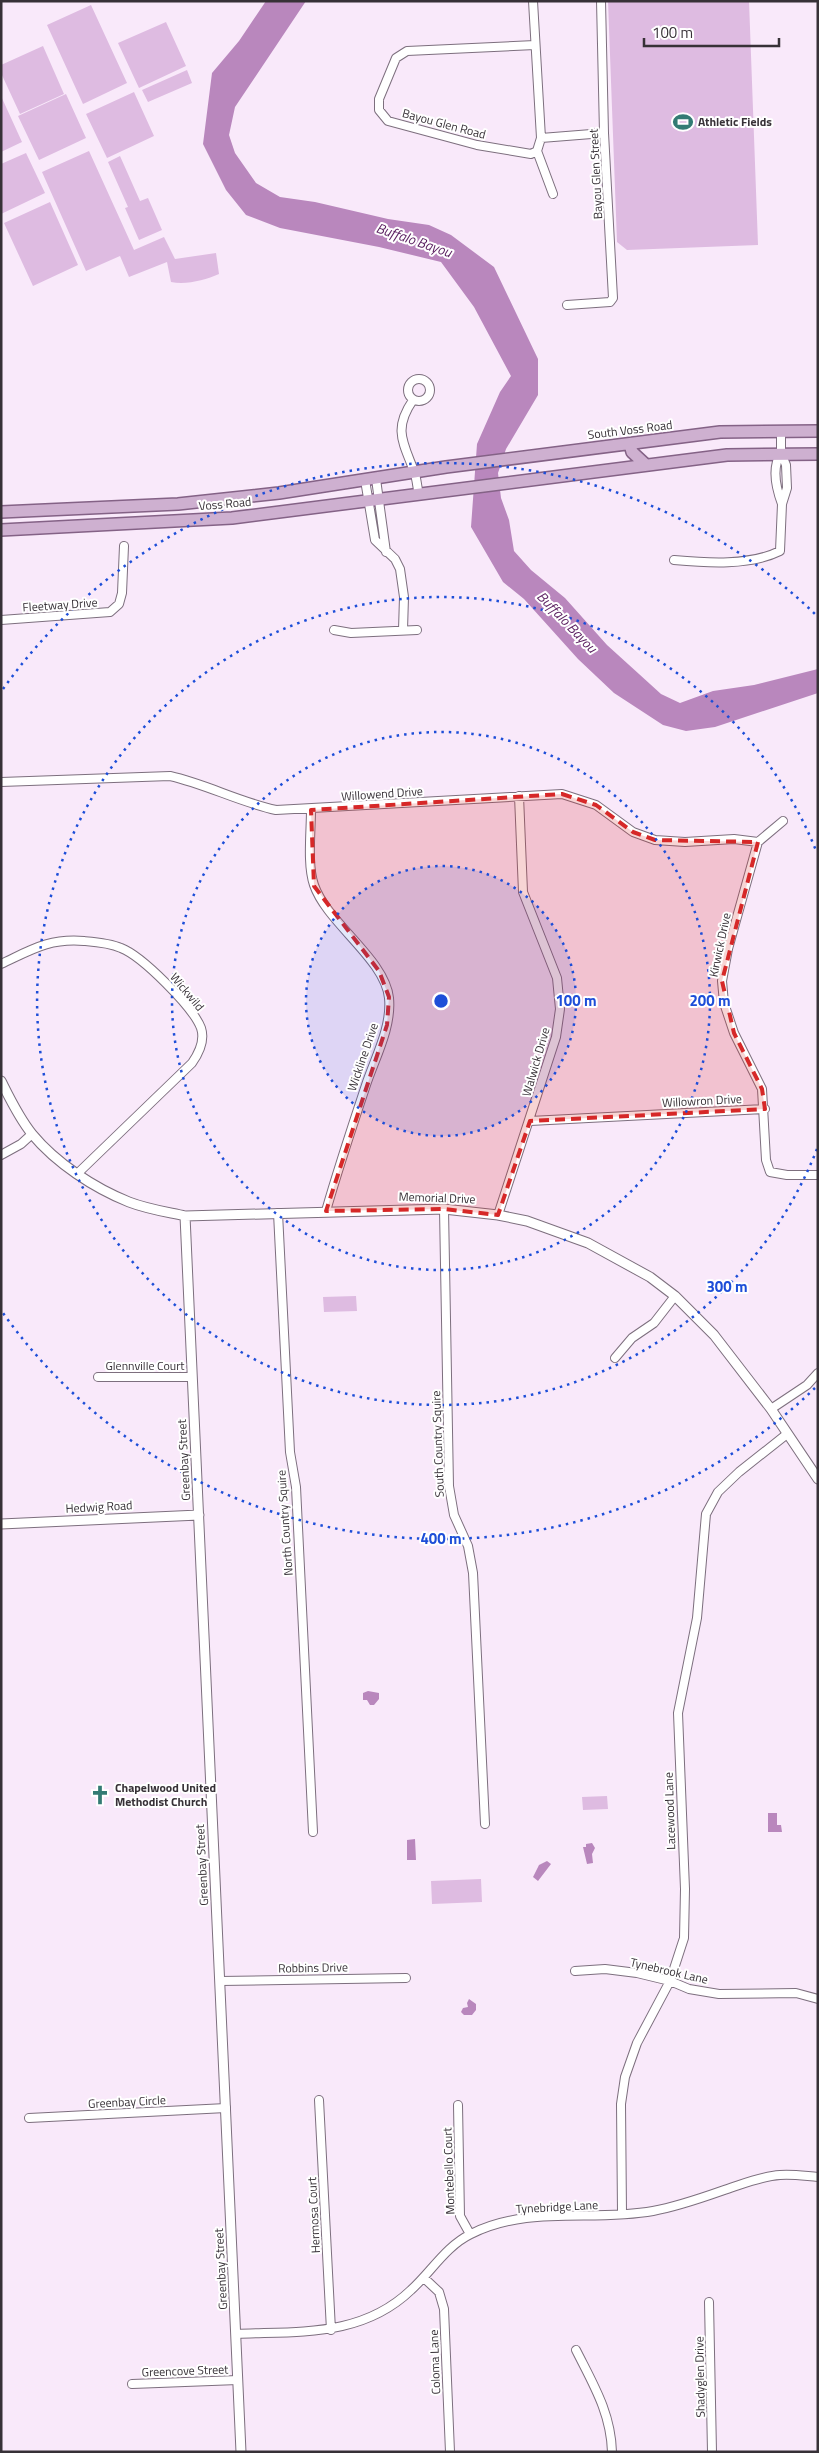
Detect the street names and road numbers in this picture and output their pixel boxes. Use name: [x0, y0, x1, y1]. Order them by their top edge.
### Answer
street label: Bayou Glen Road: [400, 103, 488, 144]
street label: Bayou Glen Street: [584, 127, 607, 220]
street label: South Voss Road: [586, 415, 673, 444]
street label: Voss Road: [198, 492, 252, 515]
street label: Fleetway Drive: [22, 592, 98, 617]
street label: Willowend Drive: [340, 781, 423, 806]
street label: Kirwick Drive: [703, 911, 736, 979]
street label: Wickwild: [166, 968, 209, 1015]
street label: Wickline Drive: [342, 1020, 383, 1094]
street label: Walwick Drive: [517, 1025, 554, 1099]
street label: Willowron Drive: [662, 1089, 742, 1112]
street label: Memorial Drive: [398, 1187, 476, 1208]
street label: Glennville Court: [105, 1356, 185, 1375]
street label: South Country Squire: [426, 1390, 449, 1498]
street label: Greenbay Street: [172, 1418, 195, 1501]
street label: North Country Squire: [271, 1469, 298, 1577]
street label: Hedwig Road: [65, 1495, 133, 1518]
street label: Lacewood Lane: [659, 1772, 680, 1850]
street label: Greenbay Street: [190, 1823, 213, 1906]
street label: Tynebrook Lane: [628, 1952, 710, 1989]
street label: Robbins Drive: [278, 1957, 348, 1978]
street label: Greenbay Circle: [88, 2090, 166, 2113]
street label: Montebello Court: [437, 2126, 460, 2215]
street label: Hermosa Court: [302, 2176, 325, 2254]
street label: Tynebridge Lane: [515, 2195, 599, 2218]
street label: Greenbay Street: [209, 2227, 232, 2310]
street label: Coloma Lane: [424, 2329, 445, 2395]
street label: Shadyglen Drive: [689, 2336, 710, 2418]
street label: Greencove Street: [141, 2359, 229, 2382]

